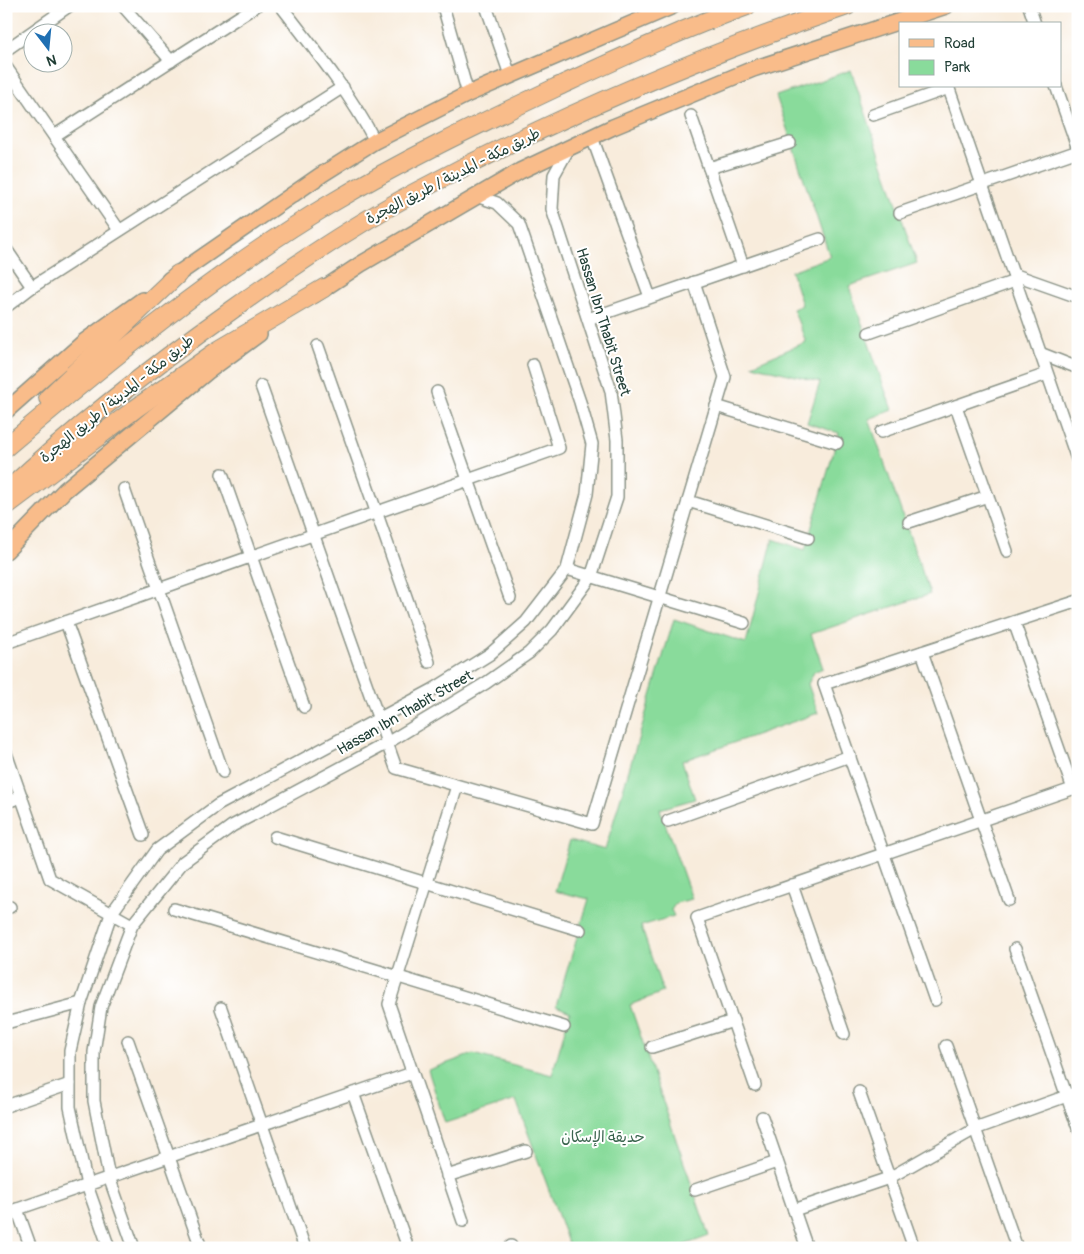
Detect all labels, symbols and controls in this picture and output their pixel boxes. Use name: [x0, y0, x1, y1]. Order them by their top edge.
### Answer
north arrow: [22, 22, 72, 72]
legend: [899, 22, 1062, 88]
text: Road: [944, 34, 975, 53]
text: N: [45, 51, 58, 69]
text: Park: [944, 58, 971, 77]
street label: طريق مكة - المدينة / طريق الهجرة: [363, 124, 543, 228]
street label: Hassan Ibn Thabit Street: [571, 246, 635, 399]
street label: طريق مكة - المدينة / طريق الهجرة: [36, 331, 198, 467]
street label: Hassan Ibn Thabit Street: [334, 666, 477, 760]
park label: حديقة الإسكان: [561, 1128, 645, 1147]

